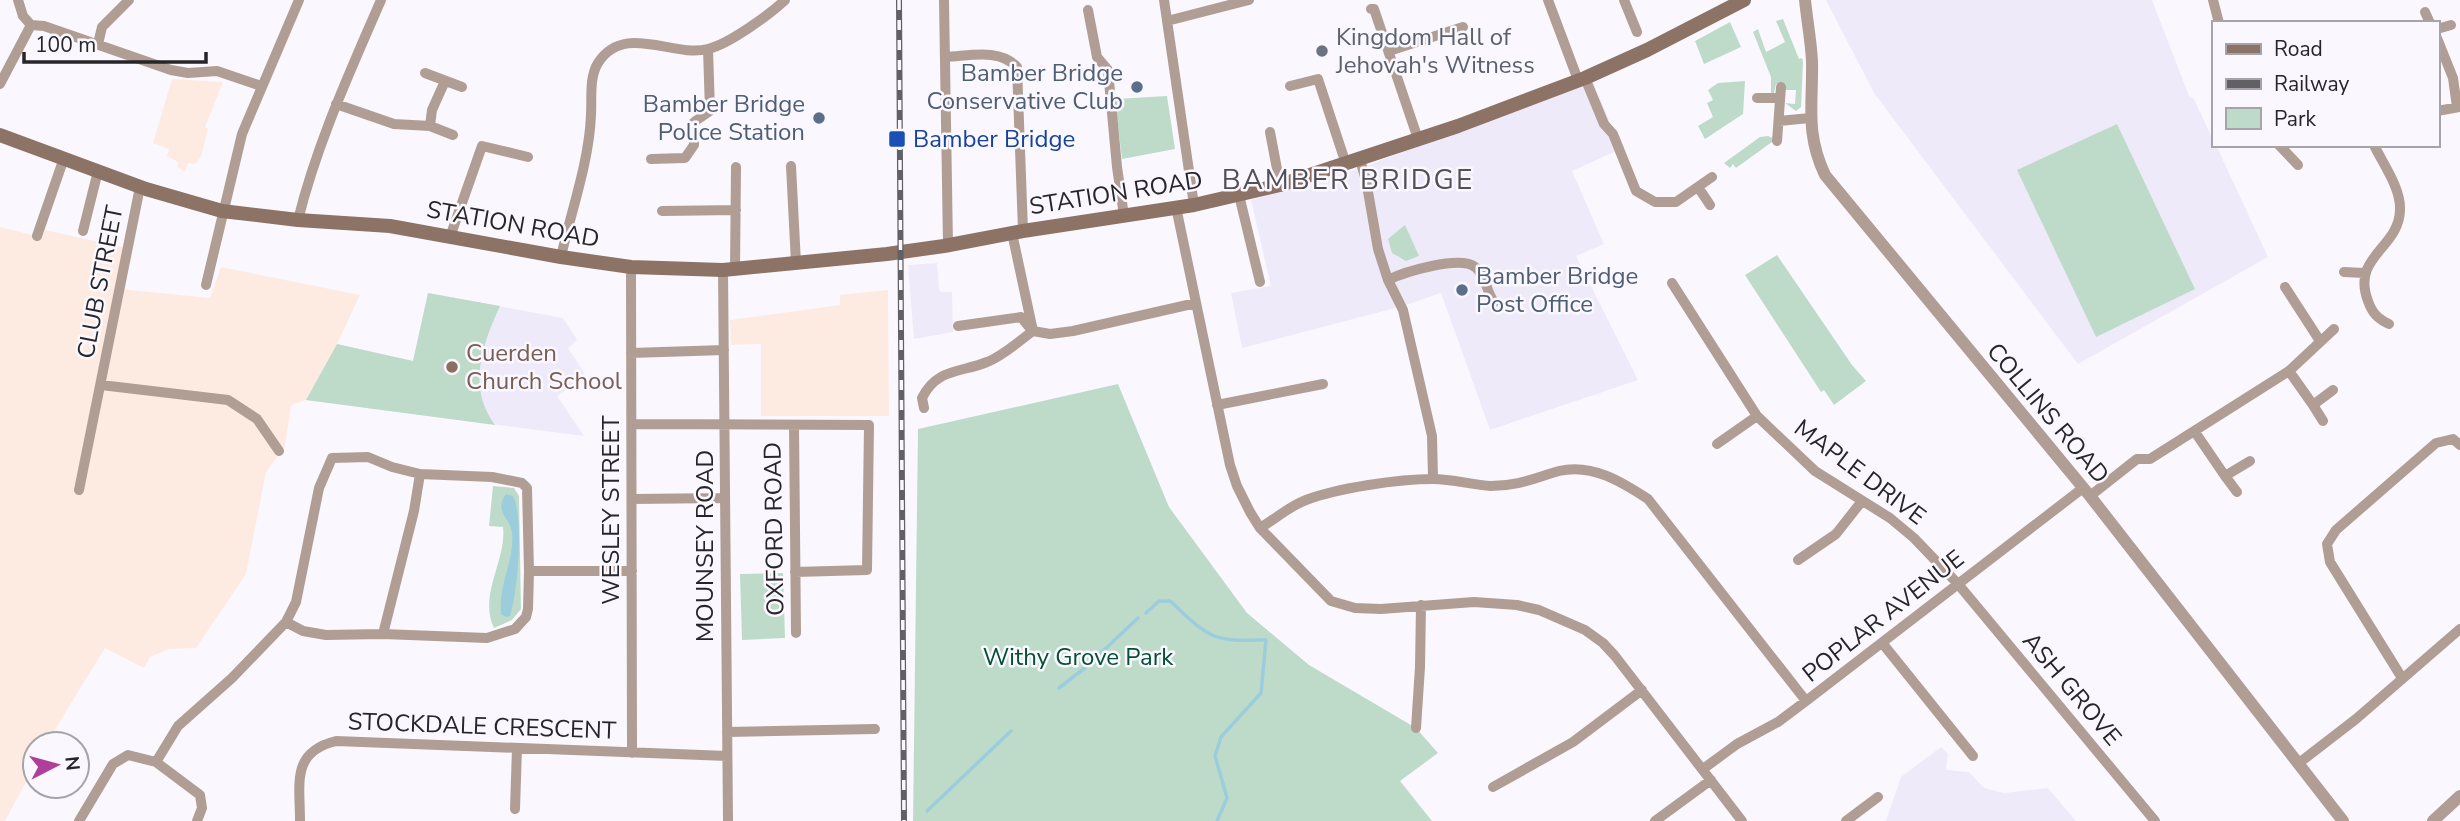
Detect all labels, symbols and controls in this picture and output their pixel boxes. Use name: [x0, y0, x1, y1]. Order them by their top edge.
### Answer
scale bar: [24, 21, 206, 65]
place label: Kingdom Hall of Jehovah's Witness: [1335, 21, 1535, 81]
legend: [2212, 21, 2439, 147]
text: 100 m: [35, 31, 96, 59]
text: Road: [2274, 35, 2323, 63]
marker: Kingdom Hall of Jehovah's Witness: [1314, 43, 1330, 59]
place label: Bamber Bridge Conservative Club: [926, 57, 1123, 117]
text: Railway: [2274, 70, 2349, 98]
marker: Bamber Bridge Conservative Club: [1129, 79, 1145, 95]
place label: Bamber Bridge Police Station: [643, 88, 805, 148]
text: Park: [2274, 105, 2316, 133]
marker: Bamber Bridge Police Station: [811, 110, 827, 126]
place label: Bamber Bridge: [913, 123, 1075, 155]
marker: Bamber Bridge: [887, 129, 907, 149]
district label: BAMBER BRIDGE: [1222, 161, 1474, 199]
street label: STATION ROAD: [1027, 164, 1205, 222]
street label: STATION ROAD: [424, 193, 602, 255]
street label: CLUB STREET: [69, 202, 131, 361]
place label: Bamber Bridge Post Office: [1476, 260, 1638, 320]
marker: Bamber Bridge Post Office: [1454, 282, 1470, 298]
street label: COLLINS ROAD: [1980, 336, 2116, 490]
place label: Cuerden Church School: [466, 337, 622, 397]
marker: Cuerden Church School: [444, 359, 460, 375]
street label: MAPLE DRIVE: [1788, 412, 1932, 532]
street label: WESLEY STREET: [595, 415, 627, 605]
street label: OXFORD ROAD: [756, 442, 792, 616]
street label: MOUNSEY ROAD: [689, 450, 721, 642]
street label: POPLAR AVENUE: [1796, 543, 1970, 689]
street label: ASH GROVE: [2015, 626, 2129, 752]
park label: Withy Grove Park: [983, 641, 1174, 673]
street label: STOCKDALE CRESCENT: [347, 705, 617, 747]
north arrow: [21, 730, 91, 800]
text: N: [58, 755, 86, 772]

